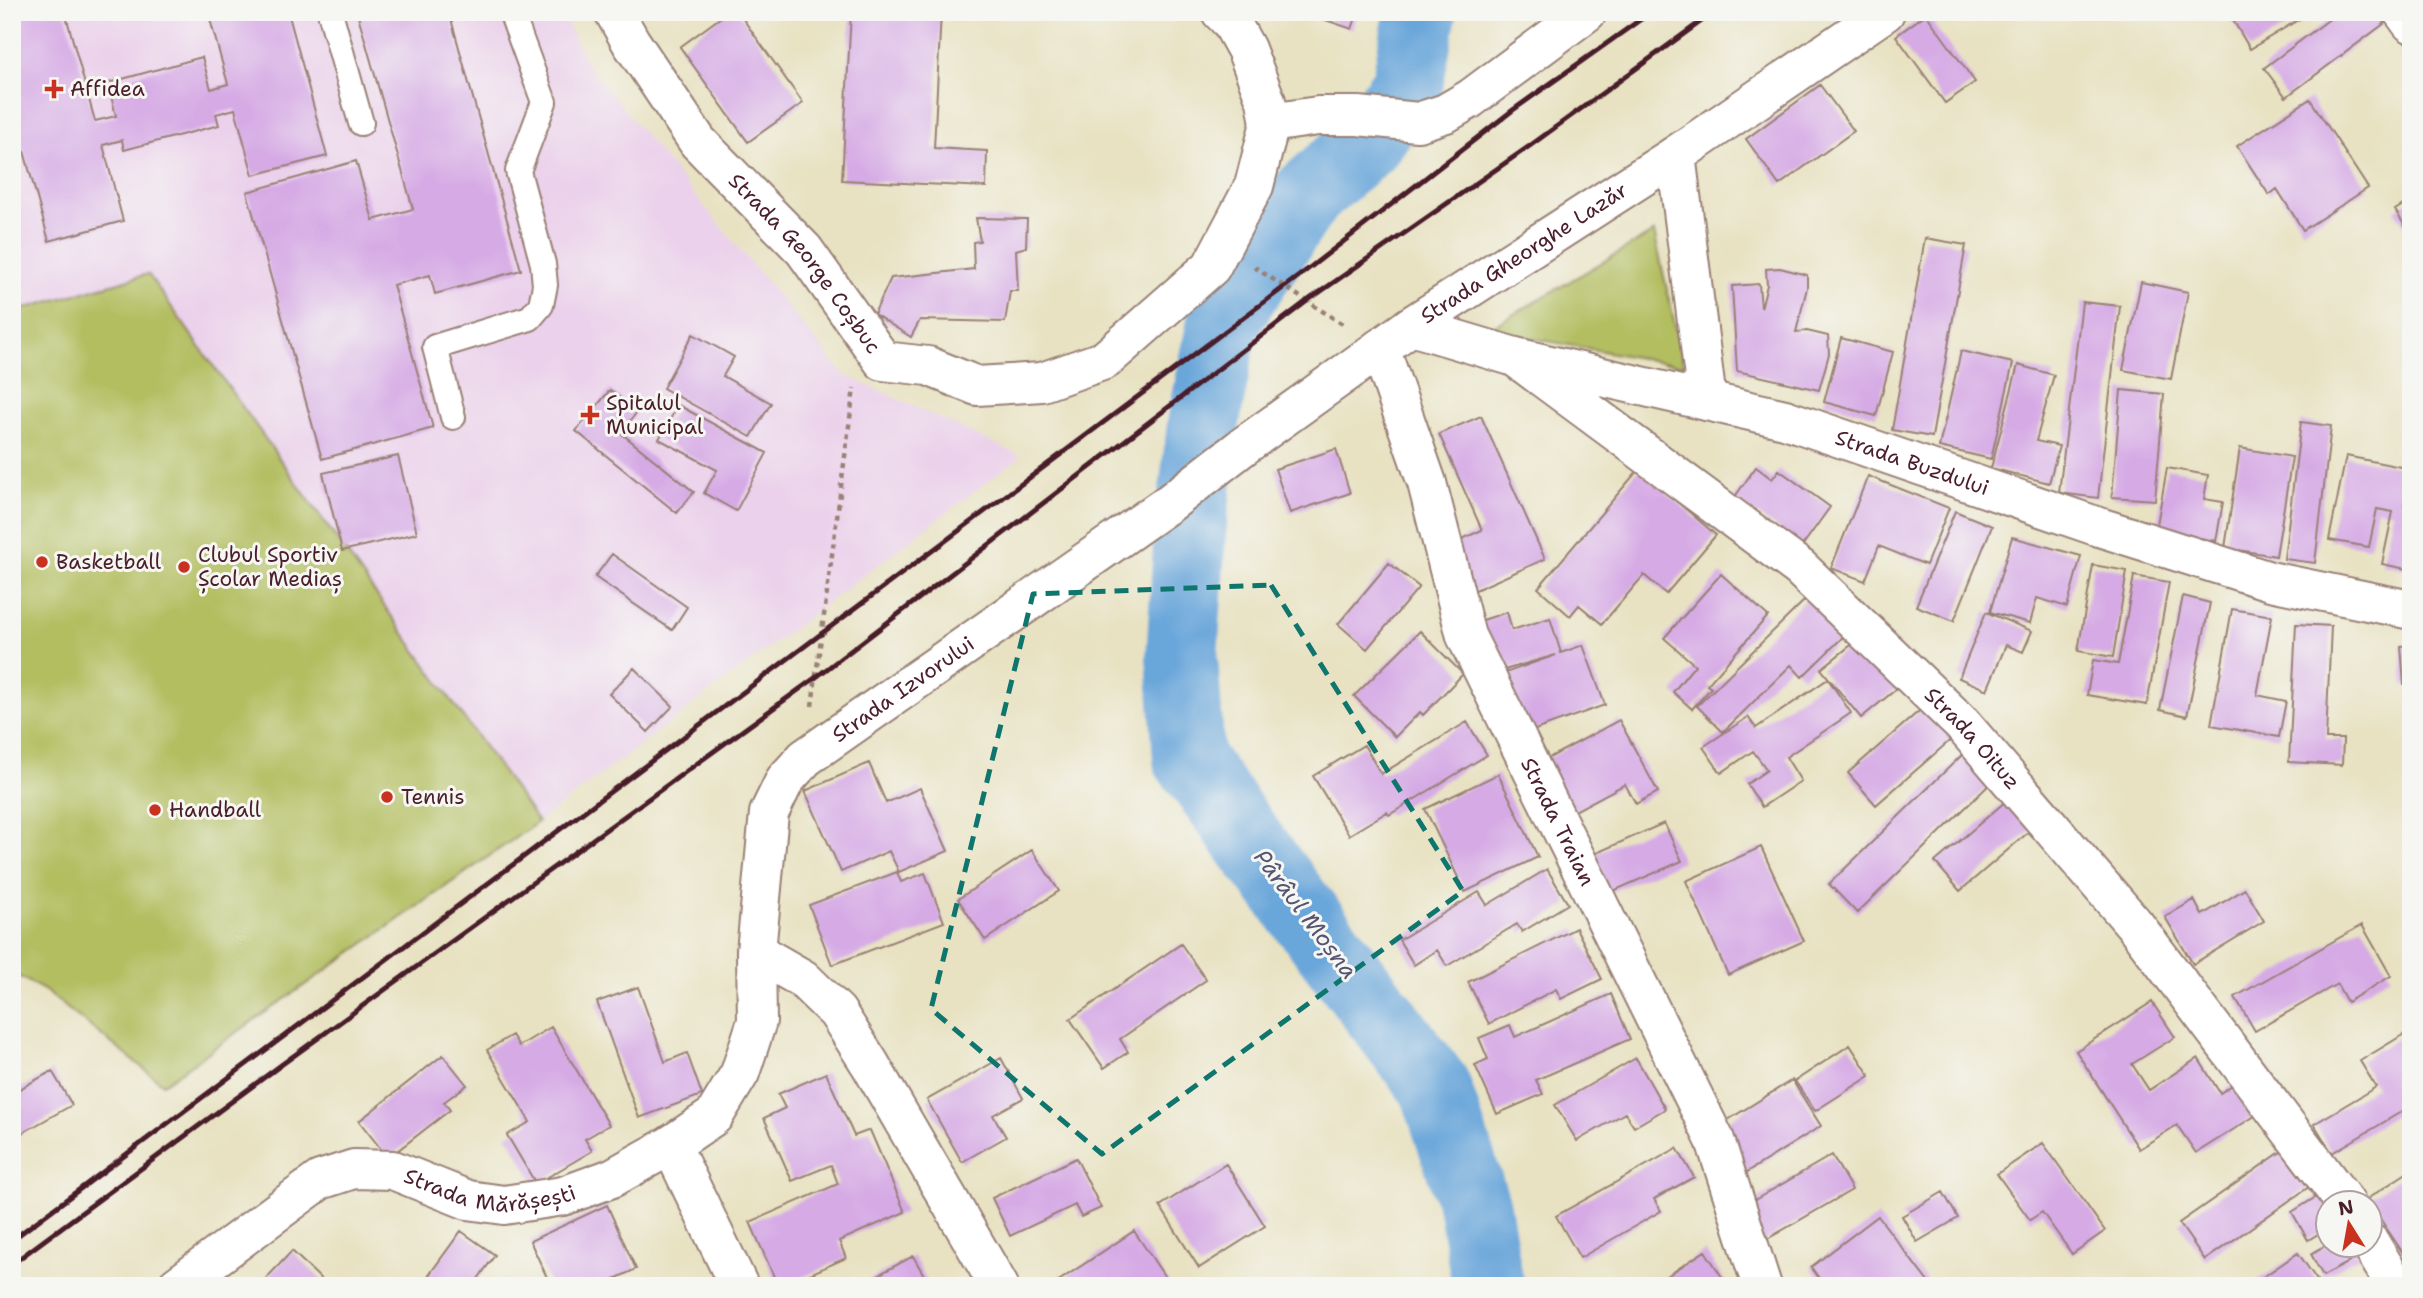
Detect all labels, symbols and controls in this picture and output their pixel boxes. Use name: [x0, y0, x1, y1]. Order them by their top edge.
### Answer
place label: Affidea: [70, 75, 145, 103]
marker: Affidea: [44, 79, 64, 99]
street label: Strada George Coșbuc: [722, 167, 887, 359]
street label: Strada Gheorghe Lazăr: [1415, 176, 1633, 330]
place label: Spitalul Municipal: [606, 389, 704, 441]
marker: Spitalul Municipal: [580, 405, 600, 425]
street label: Strada Buzdului: [1832, 423, 1993, 502]
place label: Clubul Sportiv Școlar Mediaș: [198, 541, 342, 594]
place label: Basketball: [56, 548, 162, 576]
marker: Basketball: [34, 554, 50, 570]
marker: Clubul Sportiv Școlar Mediaș: [176, 559, 192, 575]
street label: Strada Izvorului: [826, 630, 980, 749]
street label: Strada Oituz: [1918, 681, 2026, 795]
street label: Strada Traian: [1514, 753, 1601, 891]
place label: Tennis: [401, 783, 465, 811]
marker: Tennis: [379, 789, 395, 805]
place label: Handball: [169, 796, 262, 824]
marker: Handball: [147, 802, 163, 818]
water label: Pârâul Moșna: [1247, 843, 1365, 985]
street label: Strada Mărășești: [400, 1162, 580, 1219]
north arrow: [2314, 1190, 2384, 1260]
text: N: [2336, 1194, 2356, 1222]

